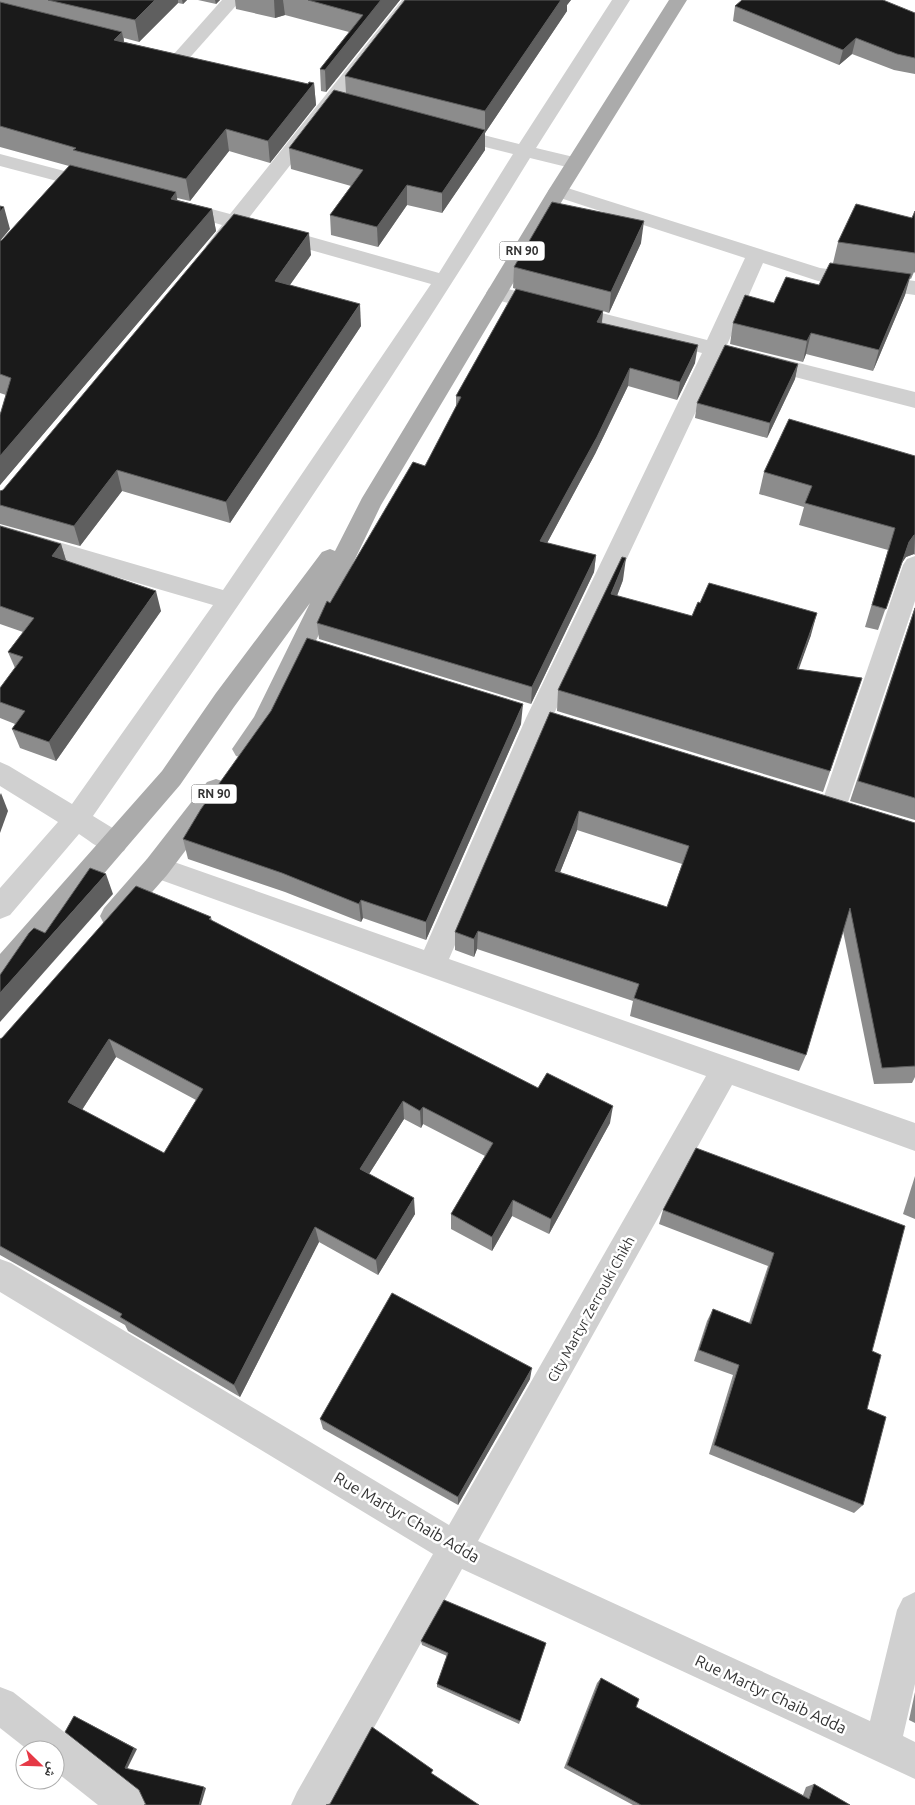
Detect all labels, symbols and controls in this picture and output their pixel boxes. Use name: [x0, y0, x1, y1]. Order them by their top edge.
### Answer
road number: RN 90: [500, 242, 544, 260]
road number: RN 90: [192, 784, 236, 804]
street label: City Martyr Zerrouki Chikh: [544, 1233, 638, 1385]
street label: Rue Martyr Chaib Adda: [331, 1468, 483, 1566]
street label: Rue Martyr Chaib Adda: [692, 1651, 850, 1737]
north arrow: [15, 1740, 65, 1790]
text: ش: [41, 1760, 62, 1780]

